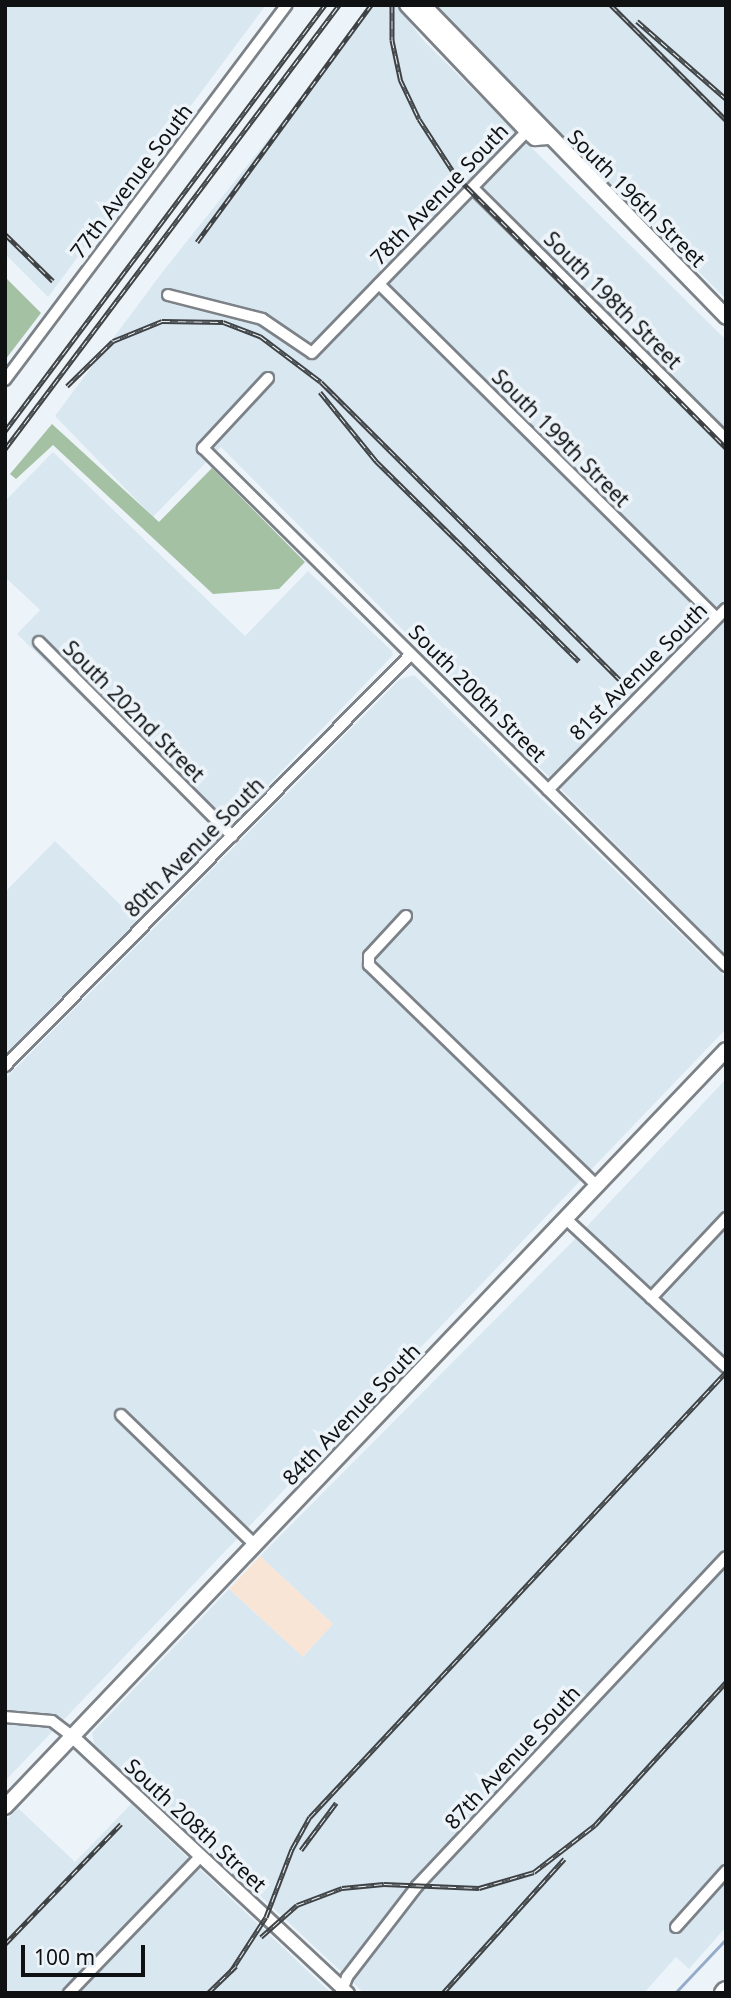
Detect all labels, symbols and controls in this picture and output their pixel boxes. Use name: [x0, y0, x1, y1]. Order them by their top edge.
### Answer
street label: 77th Avenue South: [65, 99, 197, 263]
street label: 78th Avenue South: [365, 118, 513, 270]
street label: South 196th Street: [563, 124, 711, 272]
street label: South 198th Street: [539, 226, 687, 374]
street label: South 199th Street: [487, 364, 635, 512]
street label: 81st Avenue South: [564, 597, 712, 745]
street label: South 200th Street: [404, 619, 552, 767]
street label: South 202nd Street: [58, 635, 210, 787]
street label: 80th Avenue South: [119, 772, 269, 922]
street label: 84th Avenue South: [277, 1338, 425, 1490]
street label: 87th Avenue South: [439, 1680, 585, 1834]
street label: South 208th Street: [120, 1753, 272, 1897]
scale bar: [24, 1932, 149, 1976]
text: 100 m: [34, 1943, 95, 1971]

